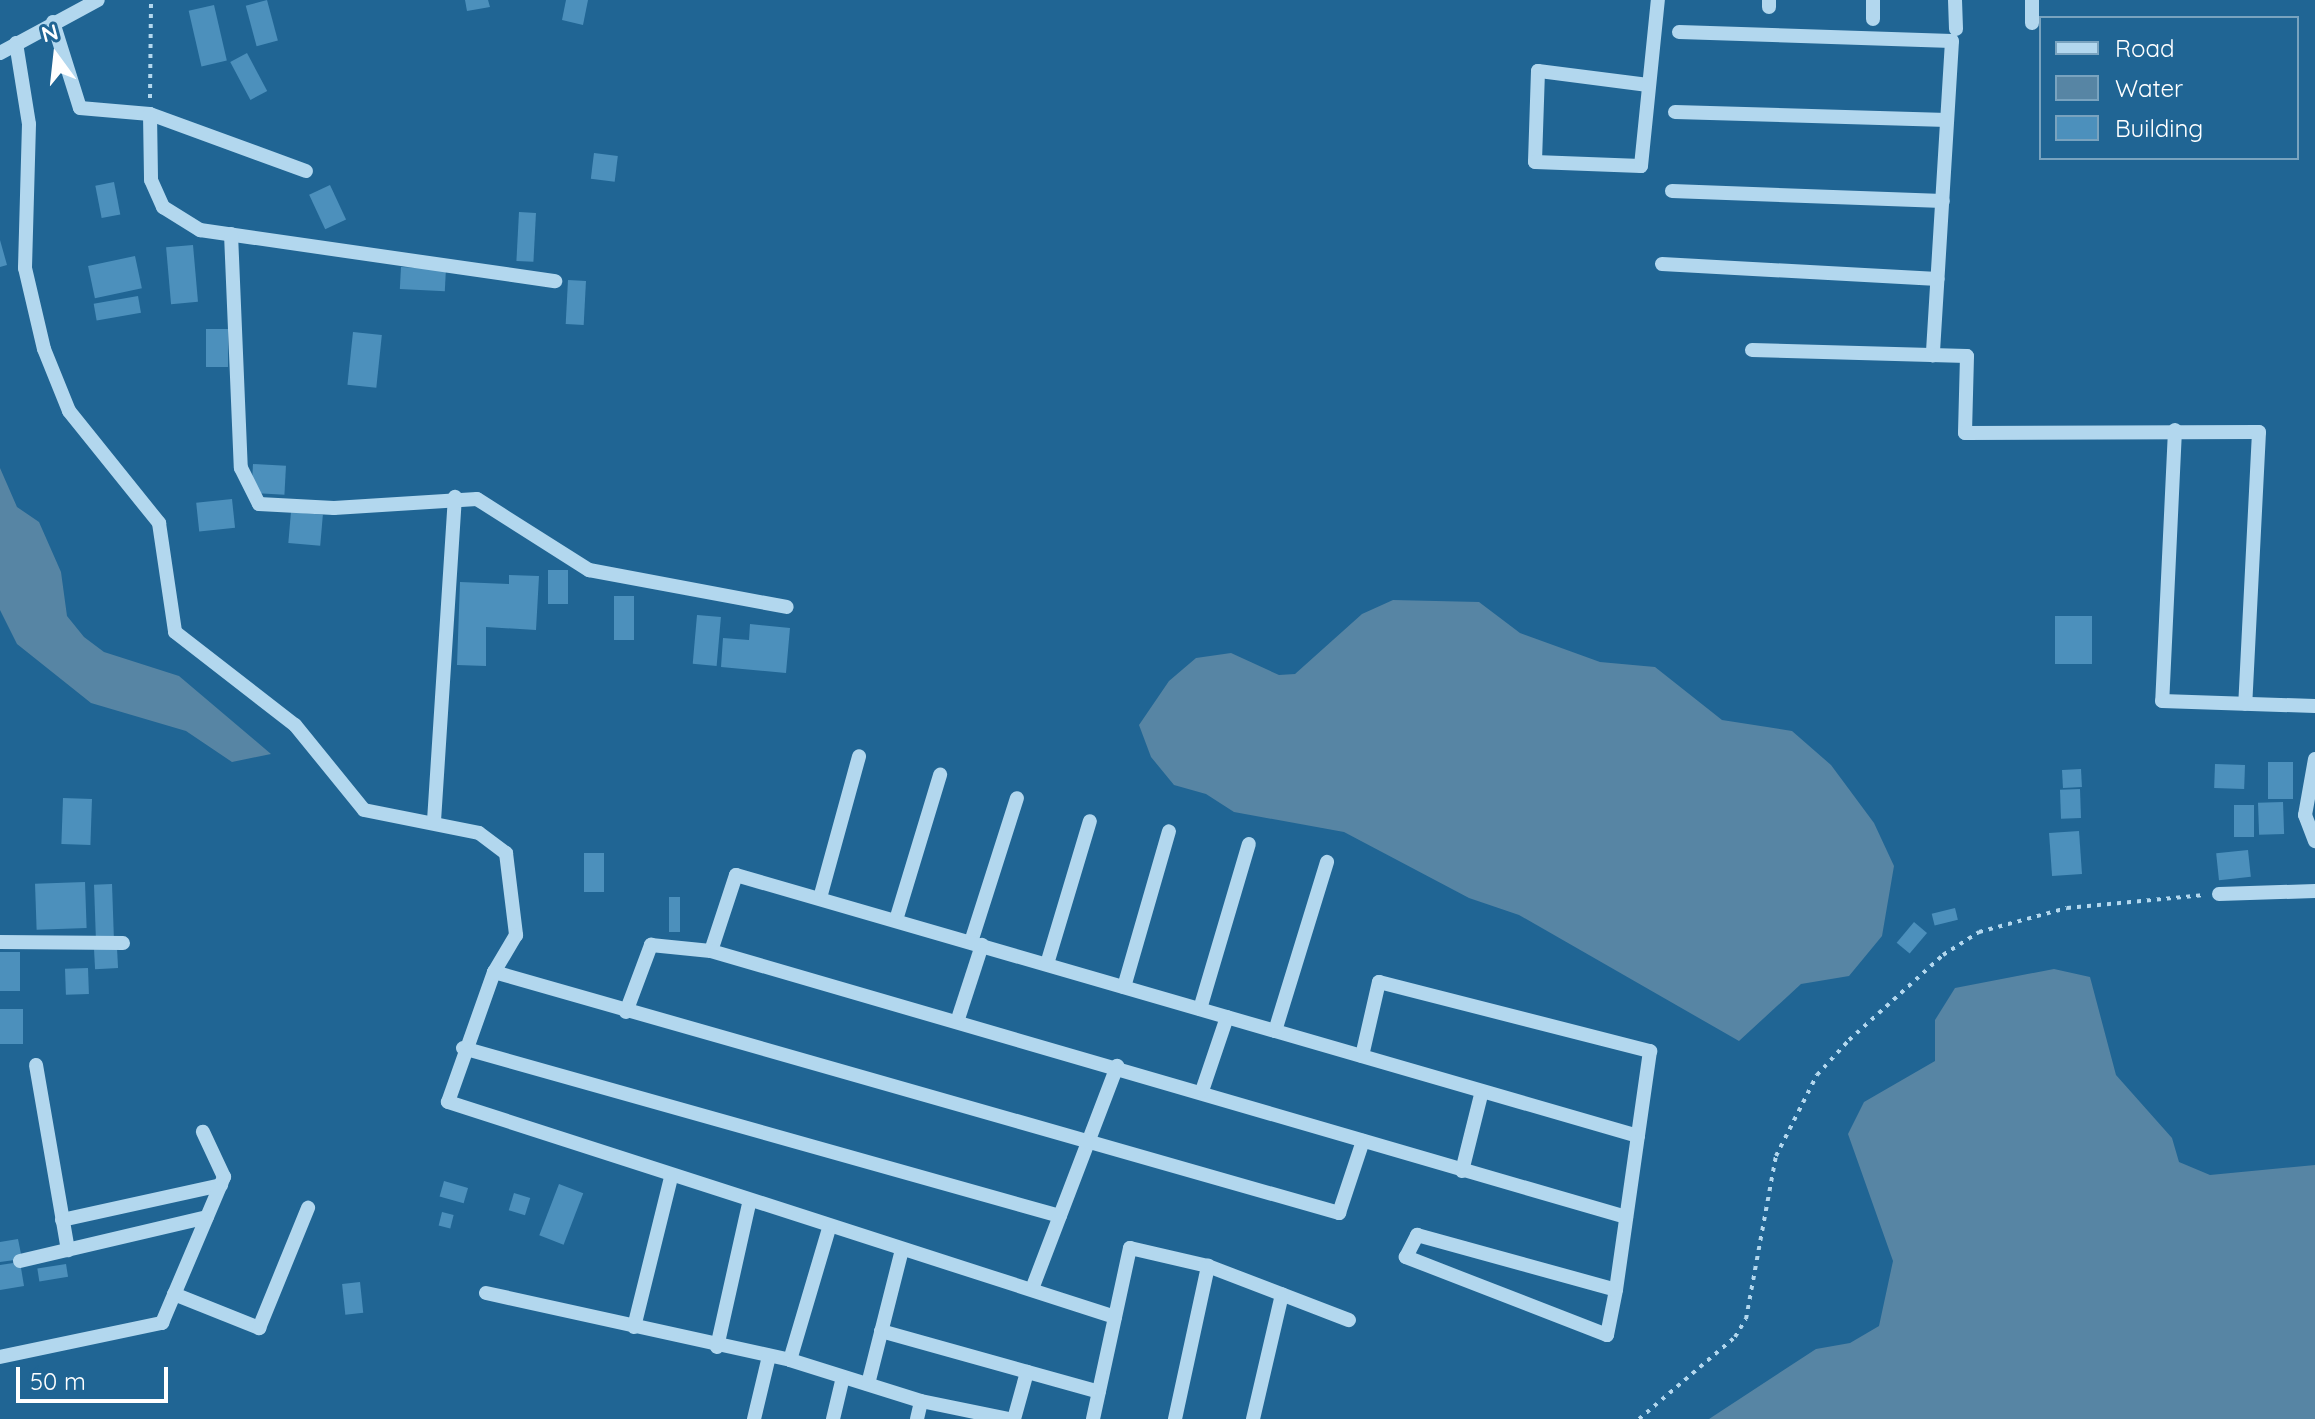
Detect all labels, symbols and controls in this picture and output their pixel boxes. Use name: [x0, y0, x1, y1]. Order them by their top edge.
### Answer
north arrow: [16, 16, 96, 96]
legend: [2039, 16, 2299, 160]
text: N: [38, 17, 61, 48]
text: Road: [2115, 33, 2175, 63]
text: Water: [2115, 73, 2183, 103]
text: Building: [2115, 113, 2203, 143]
scale bar: [20, 1351, 172, 1401]
text: 50 m: [30, 1366, 86, 1396]

